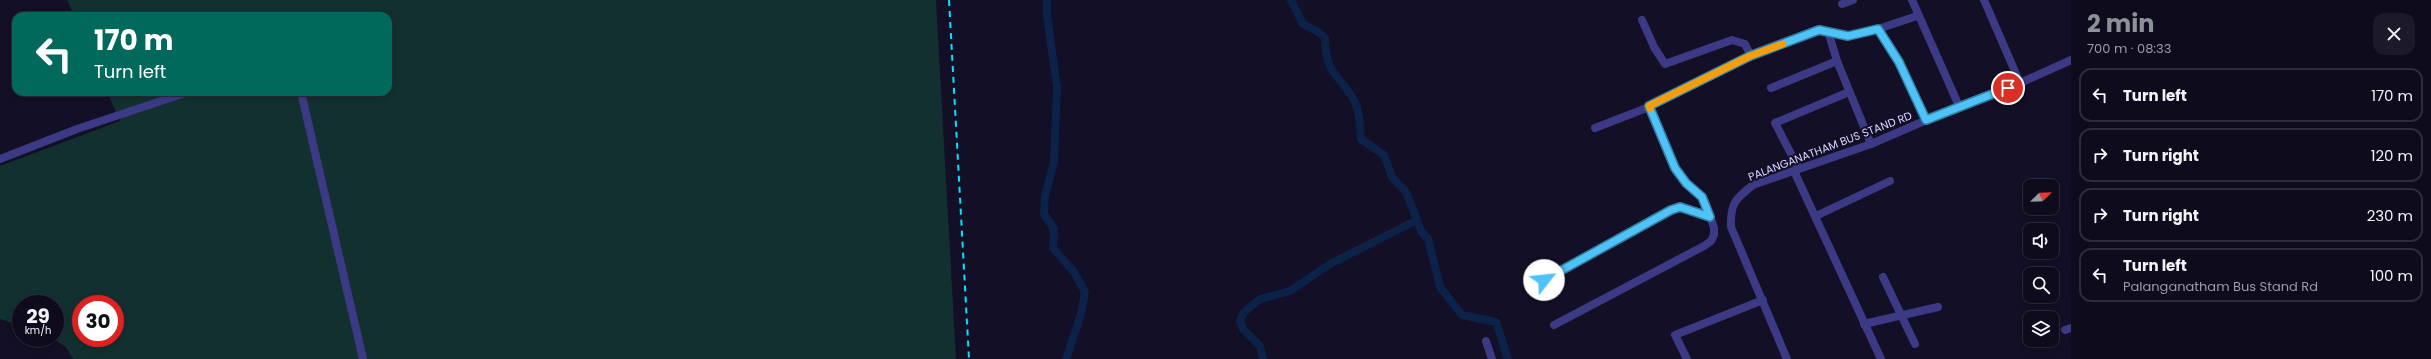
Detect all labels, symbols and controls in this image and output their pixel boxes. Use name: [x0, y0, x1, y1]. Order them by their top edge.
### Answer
text: 2 min: [2087, 7, 2154, 40]
button: close: [2373, 13, 2415, 55]
text: 170 m: [94, 21, 173, 60]
icon: left: [28, 28, 80, 80]
text: 700 m · 08:33: [2087, 39, 2171, 58]
text: Turn left: [94, 59, 166, 84]
pin: [1991, 71, 2025, 105]
icon: arrive: [1997, 77, 2019, 99]
icon: left: [2089, 84, 2111, 106]
text: Turn left: [2123, 85, 2187, 106]
text: 170 m: [2371, 85, 2413, 106]
street label: PALANGANATHAM BUS STAND RD: [1746, 107, 1915, 185]
icon: right: [2089, 144, 2111, 166]
text: Turn right: [2123, 145, 2199, 166]
text: 120 m: [2371, 145, 2413, 166]
north arrow: [2023, 179, 2059, 215]
map controls: [2023, 179, 2059, 347]
icon: right: [2089, 204, 2111, 226]
text: Turn right: [2123, 205, 2199, 226]
text: 230 m: [2367, 205, 2413, 226]
button: sound: [2023, 223, 2059, 259]
text: Turn left: [2123, 255, 2187, 276]
position arrow: [1523, 259, 1565, 301]
icon: left: [2089, 264, 2111, 286]
text: 100 m: [2370, 265, 2413, 286]
button: search: [2023, 267, 2059, 303]
text: Palanganatham Bus Stand Rd: [2123, 277, 2318, 296]
speed limit sign: 30: [72, 295, 124, 347]
text: 29: [26, 302, 50, 330]
button: layers: [2023, 311, 2059, 347]
text: km/h: [25, 323, 51, 338]

